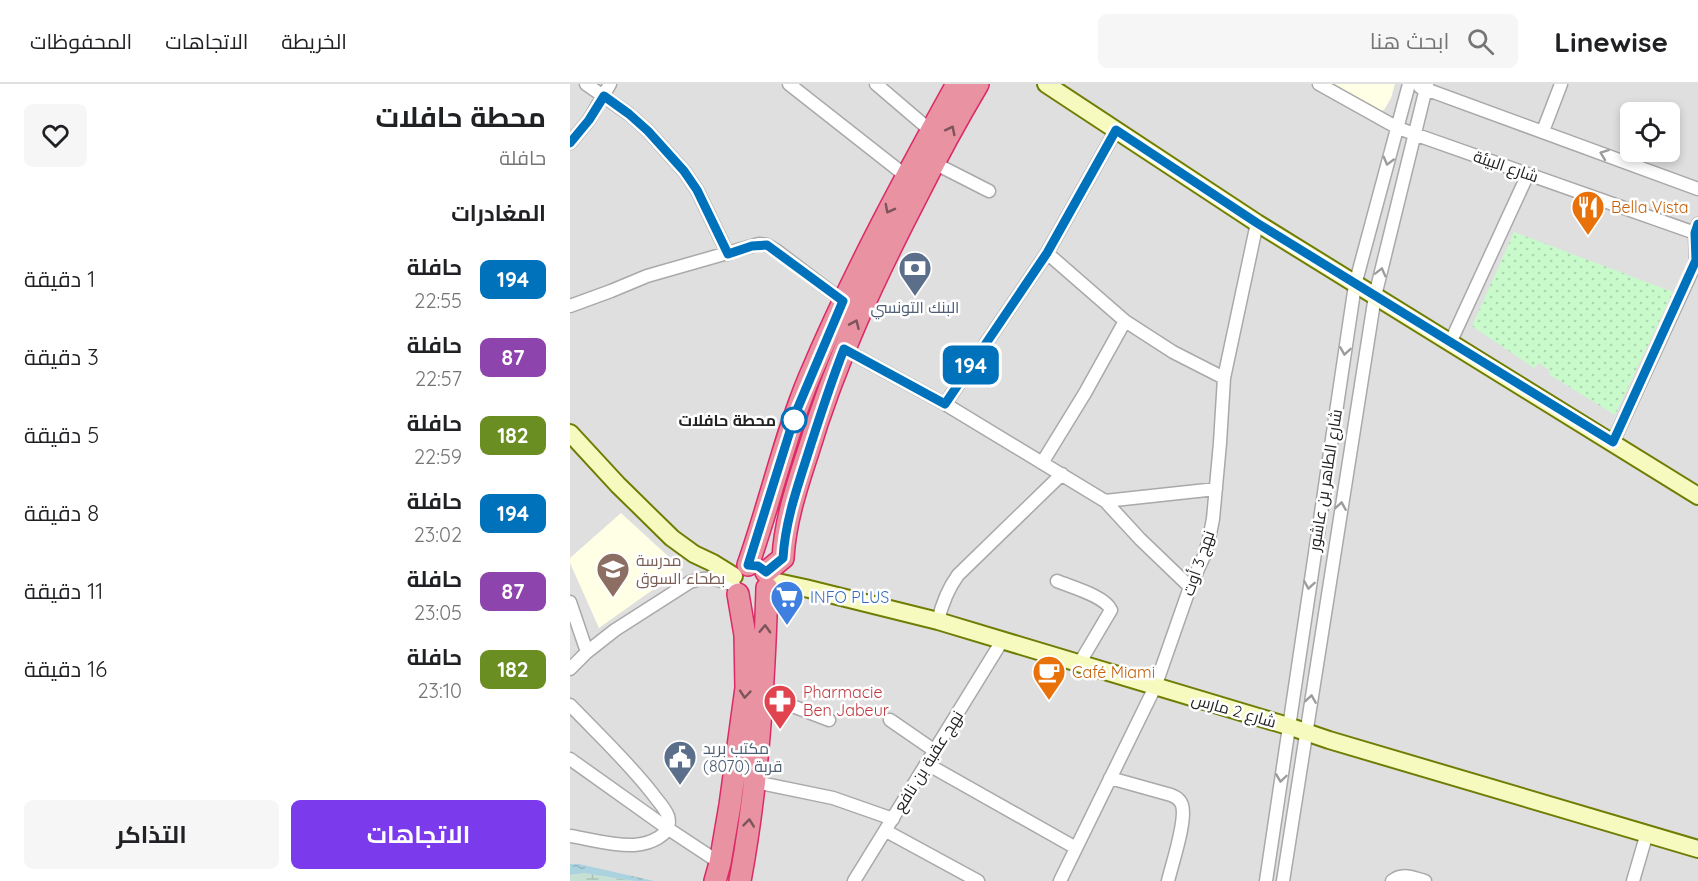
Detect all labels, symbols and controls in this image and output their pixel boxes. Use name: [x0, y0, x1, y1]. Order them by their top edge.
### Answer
search box: [1098, 14, 1518, 68]
text: Linewise: [1554, 24, 1668, 59]
icon: search: [1464, 25, 1497, 58]
text: ابحث هنا: [1370, 27, 1449, 55]
text: المحفوظات: [30, 28, 132, 54]
text: الاتجاهات: [165, 28, 248, 54]
text: الخريطة: [281, 28, 347, 54]
text: محطة حافلات: [375, 99, 546, 134]
map controls: [1620, 102, 1680, 162]
button: locate: [1620, 102, 1680, 162]
button: heart: [24, 104, 87, 167]
one-way arrow: [944, 126, 955, 136]
text: حافلة: [499, 145, 546, 170]
street label: شارع البيئة: [1470, 146, 1541, 188]
one-way arrow: [1599, 149, 1610, 161]
one-way arrow: [1382, 155, 1395, 165]
restaurant icon: Bella Vista: [1570, 189, 1606, 236]
place label: Bella Vista: [1611, 197, 1689, 217]
text: المغادرات: [451, 199, 546, 227]
one-way arrow: [885, 203, 896, 213]
bank icon: البنك التونسي: [897, 250, 933, 297]
text: حافلة: [407, 253, 462, 281]
text: 1 دقيقة: [24, 265, 95, 293]
text: 194: [497, 266, 529, 292]
one-way arrow: [1373, 268, 1386, 278]
text: 22:55: [414, 288, 462, 313]
place label: البنك التونسي: [871, 297, 959, 320]
one-way arrow: [848, 319, 860, 330]
text: حافلة: [407, 331, 462, 359]
text: 3 دقيقة: [24, 343, 99, 371]
text: 87: [501, 344, 525, 370]
one-way arrow: [1339, 345, 1352, 355]
line badge: 194: [936, 346, 1006, 384]
text: 194: [955, 352, 987, 378]
text: 22:57: [415, 366, 462, 391]
marker: محطة حافلات: [781, 407, 807, 433]
street label: شارع الطاهر بن عاشور: [1304, 408, 1348, 554]
text: حافلة: [407, 409, 462, 437]
place label: محطة حافلات: [679, 410, 776, 430]
text: 5 دقيقة: [24, 421, 99, 449]
text: 182: [497, 422, 529, 448]
text: 22:59: [414, 444, 462, 469]
text: حافلة: [407, 487, 462, 515]
text: 8 دقيقة: [24, 499, 99, 527]
text: 194: [497, 500, 529, 526]
one-way arrow: [1335, 501, 1347, 511]
text: 23:02: [414, 522, 462, 547]
street label: نهج 3 أوت: [1178, 528, 1220, 599]
place label: مدرسة بطحاء السوق: [636, 550, 725, 589]
school or university icon: مدرسة بطحاء السوق: [595, 551, 631, 598]
text: حافلة: [407, 565, 462, 593]
text: 11 دقيقة: [24, 577, 104, 605]
text: 87: [501, 578, 525, 604]
supermarket icon: INFO PLUS: [769, 579, 805, 626]
one-way arrow: [1304, 580, 1316, 590]
place label: INFO PLUS: [810, 587, 889, 607]
text: 23:05: [414, 600, 462, 625]
one-way arrow: [759, 625, 772, 634]
text: حافلة: [407, 643, 462, 671]
cafe icon: Café Miami: [1031, 654, 1067, 701]
text: 16 دقيقة: [24, 655, 107, 683]
text: 182: [497, 656, 529, 682]
place label: Café Miami: [1072, 662, 1155, 682]
text: 23:10: [417, 678, 462, 703]
place label: Pharmacie Ben Jabeur: [803, 682, 889, 720]
pharmacy icon: Pharmacie Ben Jabeur: [762, 683, 798, 730]
street label: شارع 2 مارس: [1189, 688, 1279, 734]
one-way arrow: [739, 689, 752, 698]
one-way arrow: [1304, 694, 1316, 703]
street label: نهج عقبة بن نافع: [889, 707, 969, 816]
place label: مكتب بريد قربة (8070): [703, 738, 782, 776]
public building icon: مكتب بريد قربة (8070): [662, 739, 698, 786]
one-way arrow: [1275, 773, 1287, 782]
button: التذاكر: [24, 800, 279, 869]
button: الاتجاهات: [291, 800, 546, 869]
one-way arrow: [742, 819, 755, 828]

